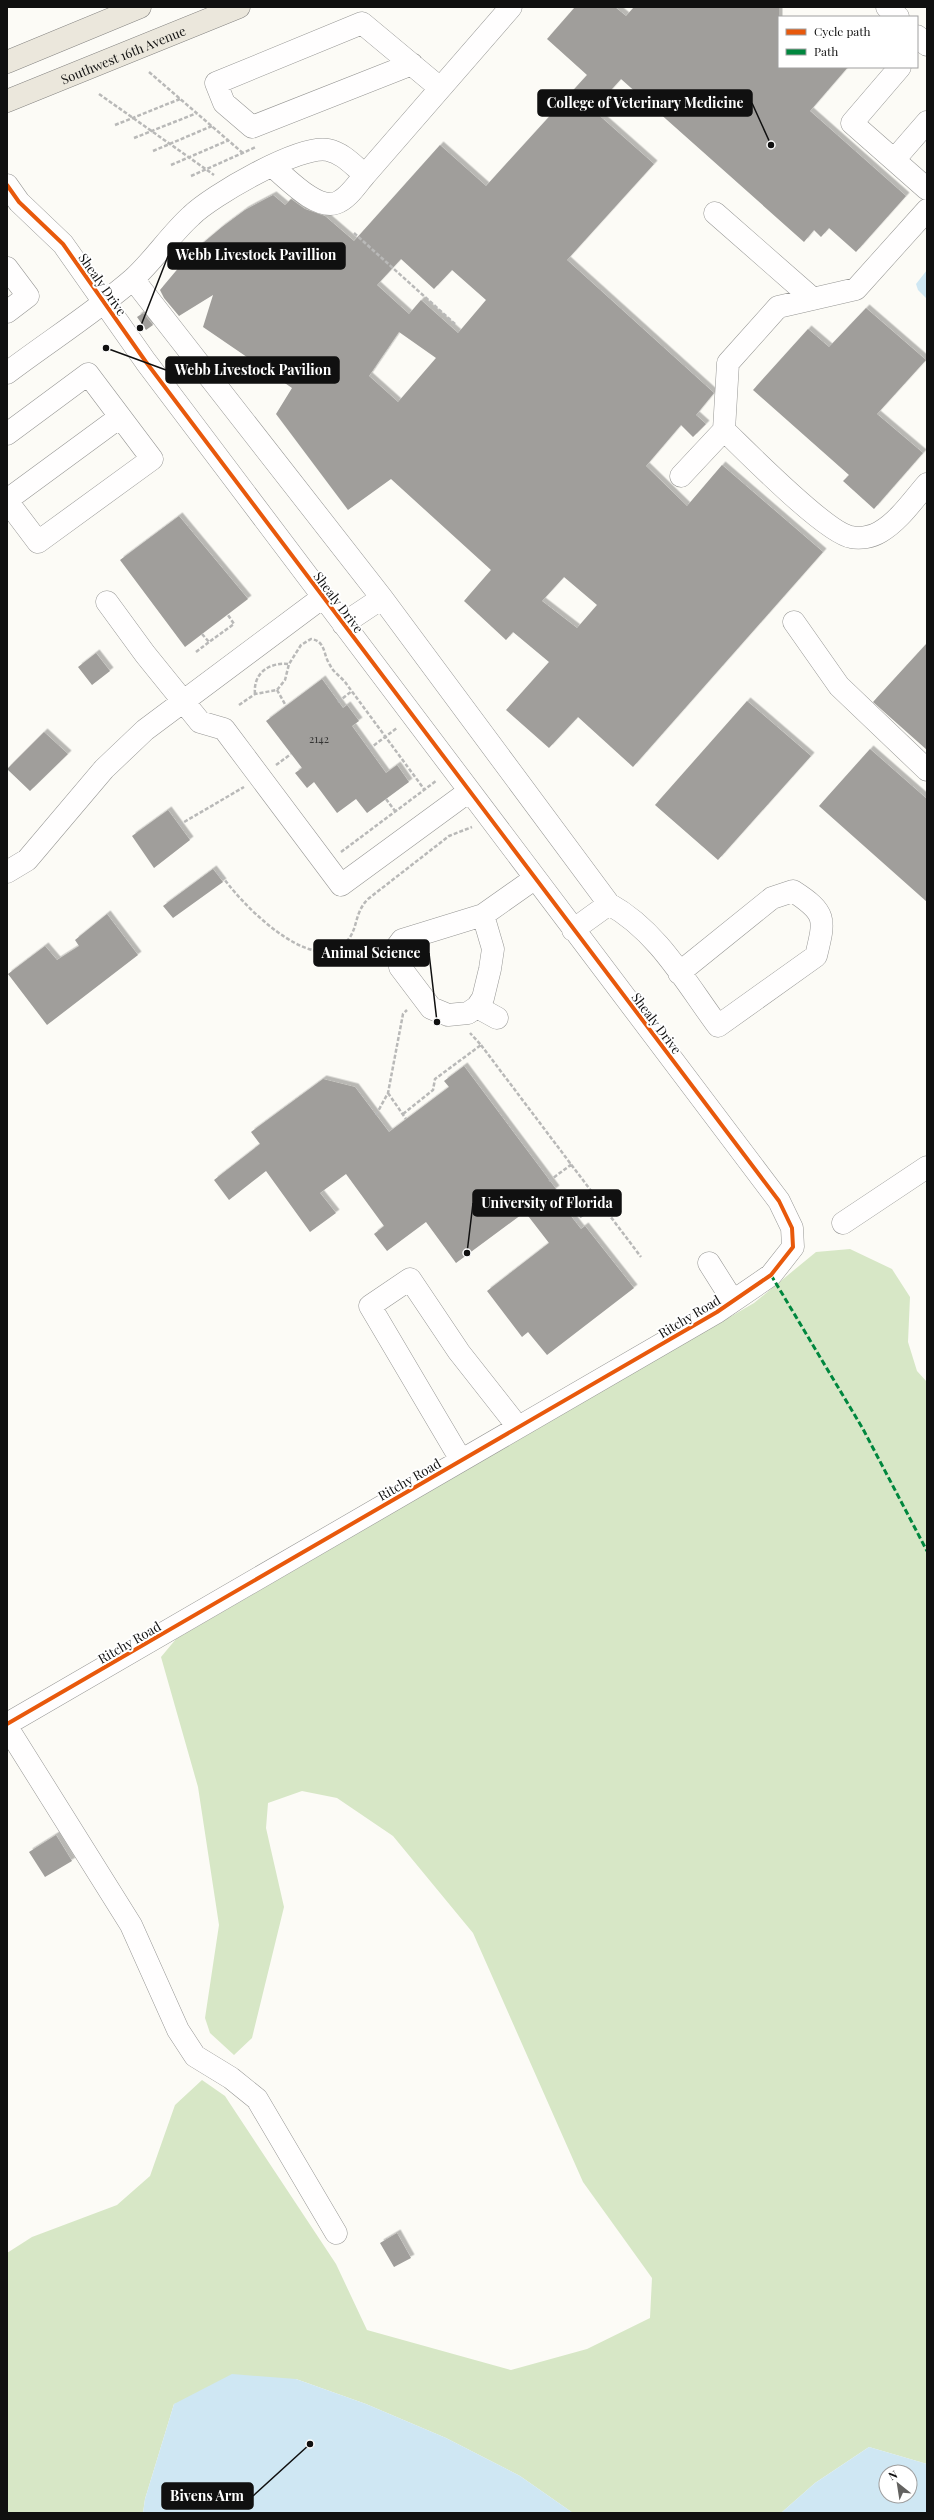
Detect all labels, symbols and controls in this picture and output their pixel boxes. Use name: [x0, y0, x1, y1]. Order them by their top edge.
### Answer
legend: [778, 16, 918, 68]
street label: Southwest 16th Avenue: [58, 21, 188, 87]
text: Cycle path: [814, 23, 871, 39]
text: Path: [814, 43, 838, 59]
callout: College of Veterinary Medicine: [538, 90, 752, 116]
text: College of Veterinary Medicine: [546, 93, 744, 112]
callout: Webb Livestock Pavillion: [168, 243, 345, 269]
text: Webb Livestock Pavillion: [175, 245, 337, 264]
street label: Shealy Drive: [75, 249, 131, 319]
callout: Webb Livestock Pavilion: [166, 357, 339, 383]
text: Webb Livestock Pavilion: [174, 360, 332, 379]
street label: Shealy Drive: [310, 568, 368, 636]
house number: 2142: [309, 731, 329, 746]
callout: Animal Science: [314, 940, 429, 966]
text: Animal Science: [321, 943, 420, 962]
street label: Shealy Drive: [628, 989, 686, 1057]
callout: University of Florida: [473, 1190, 621, 1216]
text: University of Florida: [481, 1193, 614, 1212]
street label: Ritchy Road: [655, 1291, 724, 1341]
street label: Ritchy Road: [375, 1454, 444, 1504]
street label: Ritchy Road: [95, 1617, 164, 1667]
north arrow: [878, 2464, 918, 2504]
text: N: [886, 2466, 900, 2483]
callout: Bivens Arm: [162, 2483, 253, 2509]
text: Bivens Arm: [170, 2486, 244, 2505]

